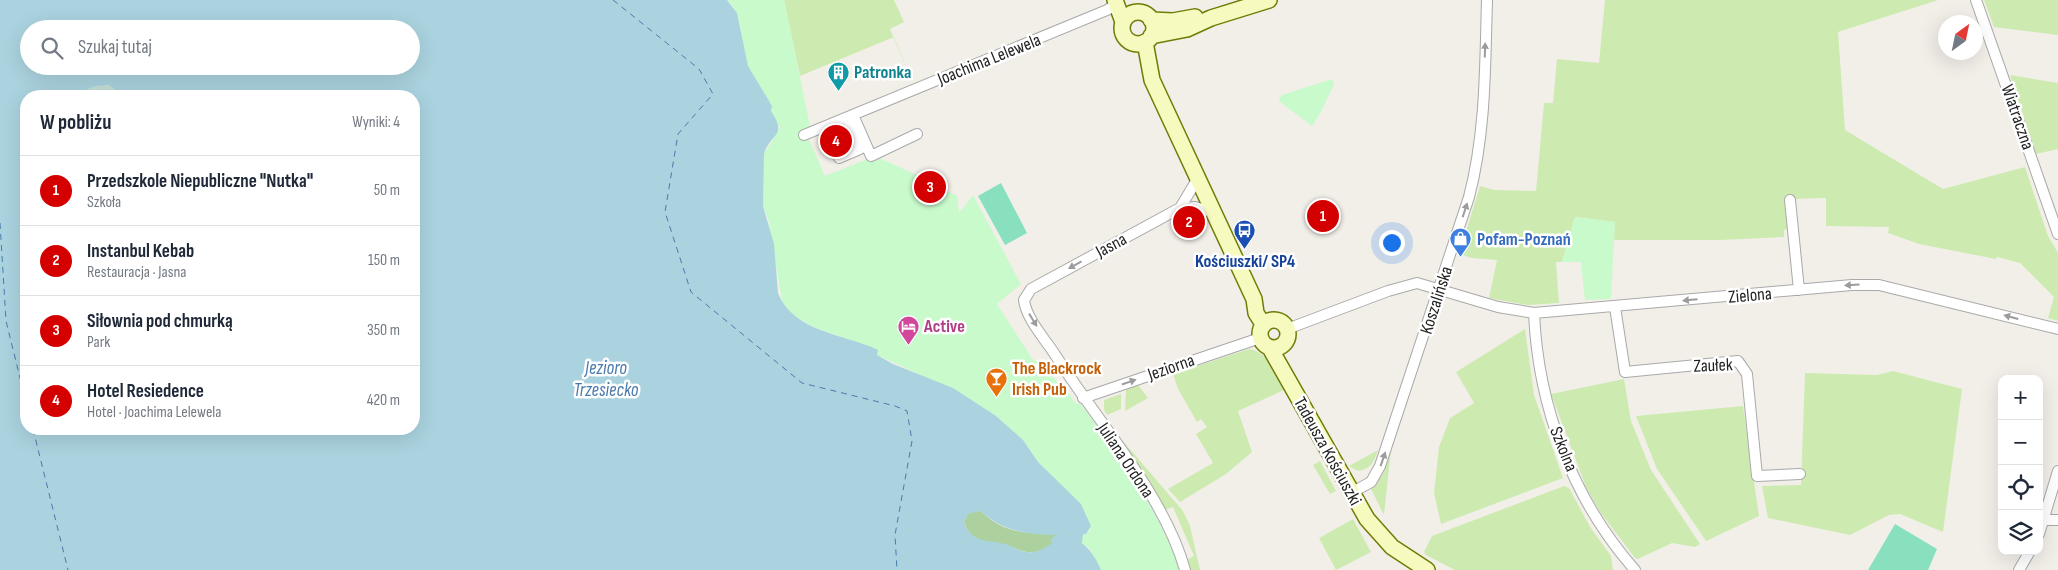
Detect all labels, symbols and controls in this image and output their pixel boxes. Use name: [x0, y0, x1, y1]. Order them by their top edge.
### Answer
north arrow: [1938, 15, 1983, 60]
search box: [20, 20, 420, 75]
street label: Joachima Lelewela: [934, 29, 1044, 90]
icon: search: [38, 34, 66, 62]
text: Szukaj tutaj: [78, 36, 152, 59]
one-way arrow: [1482, 41, 1490, 57]
building icon: Patronka: [826, 60, 850, 91]
place label: Patronka: [854, 62, 911, 83]
street label: Wiatraczna: [1997, 82, 2038, 153]
text: W pobliżu: [40, 110, 111, 135]
text: Wyniki: 4: [352, 113, 400, 132]
pin: 4: [820, 122, 852, 160]
pin: 3: [914, 168, 946, 206]
text: Przedszkole Niepubliczne "Nutka": [87, 170, 313, 193]
text: 1: [53, 181, 59, 200]
text: 50 m: [374, 181, 400, 200]
text: Szkoła: [87, 193, 121, 212]
pin: 1: [1307, 197, 1339, 235]
one-way arrow: [1461, 202, 1469, 217]
pin: 2: [1173, 203, 1205, 241]
bus stop icon: Kościuszki/ SP4: [1233, 219, 1257, 250]
shop icon: Pofam-Poznań: [1449, 227, 1473, 258]
street label: Jasna: [1091, 229, 1130, 263]
place label: Pofam-Poznań: [1477, 229, 1571, 250]
your location: [1379, 230, 1405, 256]
text: Instanbul Kebab: [87, 240, 194, 263]
text: 2: [52, 251, 60, 270]
text: 150 m: [368, 251, 400, 270]
place label: Kościuszki/ SP4: [1195, 251, 1296, 272]
one-way arrow: [1068, 260, 1082, 269]
text: Restauracja · Jasna: [87, 263, 186, 282]
street label: Koszalińska: [1416, 264, 1457, 337]
one-way arrow: [1844, 282, 1860, 290]
street label: Zielona: [1727, 283, 1773, 308]
one-way arrow: [1682, 296, 1698, 304]
text: Siłownia pod chmurką: [87, 310, 233, 333]
one-way arrow: [2003, 313, 2018, 321]
hotel icon: Active: [896, 314, 920, 345]
one-way arrow: [1029, 314, 1038, 327]
place label: Active: [923, 316, 965, 337]
text: 3: [52, 321, 60, 340]
text: 350 m: [367, 321, 400, 340]
text: Park: [87, 333, 110, 352]
street label: Jeziorna: [1144, 350, 1197, 386]
street label: Zaułek: [1693, 354, 1733, 377]
water label: Jezioro Trzesiecko: [574, 357, 639, 402]
place label: The Blackrock Irish Pub: [1012, 358, 1102, 400]
bar icon: The Blackrock Irish Pub: [984, 366, 1008, 397]
map controls: [1998, 375, 2043, 555]
button: +: [1998, 375, 2043, 420]
one-way arrow: [1121, 378, 1136, 385]
text: Hotel Resiedence: [87, 380, 204, 403]
text: 4: [52, 391, 60, 410]
text: 420 m: [367, 391, 400, 410]
street label: Tadeusza Kościuszki: [1289, 393, 1366, 509]
text: Hotel · Joachima Lelewela: [87, 403, 221, 422]
street label: Juliana Ordona: [1092, 418, 1158, 502]
button: −: [1998, 420, 2043, 465]
street label: Szkolna: [1545, 424, 1582, 475]
one-way arrow: [1379, 452, 1387, 467]
button: locate: [1998, 465, 2043, 510]
button: layers: [1998, 510, 2043, 555]

